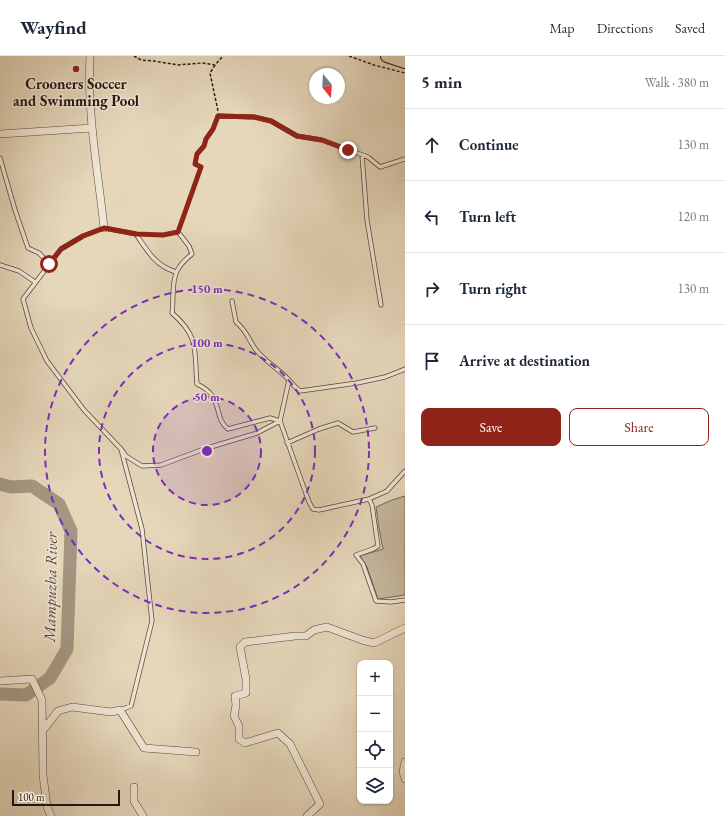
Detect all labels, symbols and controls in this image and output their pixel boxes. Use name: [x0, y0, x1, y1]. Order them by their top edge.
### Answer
text: Wayfind: [20, 15, 87, 40]
text: Map: [549, 19, 575, 37]
text: Directions: [597, 19, 653, 37]
text: Saved: [675, 19, 705, 37]
marker: Crooners Soccer and Swimming Pool: [71, 64, 81, 74]
north arrow: [309, 68, 345, 104]
text: 5 min: [421, 71, 462, 93]
place label: Crooners Soccer and Swimming Pool: [13, 74, 140, 110]
text: Walk · 380 m: [645, 74, 709, 91]
icon: ahead: [421, 134, 443, 156]
text: Continue: [459, 135, 519, 154]
text: 130 m: [678, 136, 709, 153]
route end: [339, 141, 357, 159]
icon: left: [421, 206, 443, 228]
text: Turn left: [459, 207, 516, 226]
text: 120 m: [678, 208, 709, 225]
route start: [40, 255, 58, 273]
icon: right: [421, 278, 443, 300]
text: Turn right: [459, 279, 527, 298]
text: 130 m: [678, 280, 709, 297]
text: 150 m: [191, 281, 223, 297]
text: 100 m: [191, 335, 223, 351]
icon: arrive: [421, 350, 443, 372]
text: Arrive at destination: [459, 351, 590, 370]
text: 50 m: [194, 389, 220, 405]
button: Save: [421, 408, 561, 446]
button: Share: [569, 408, 709, 446]
centre of rings: [200, 444, 214, 458]
water label: Mampuzha River: [39, 531, 62, 643]
map controls: [357, 660, 393, 804]
button: +: [357, 660, 393, 696]
button: −: [357, 696, 393, 732]
button: locate: [357, 732, 393, 768]
button: layers: [357, 768, 393, 804]
scale bar: [12, 788, 120, 807]
text: 100 m: [18, 790, 45, 804]

